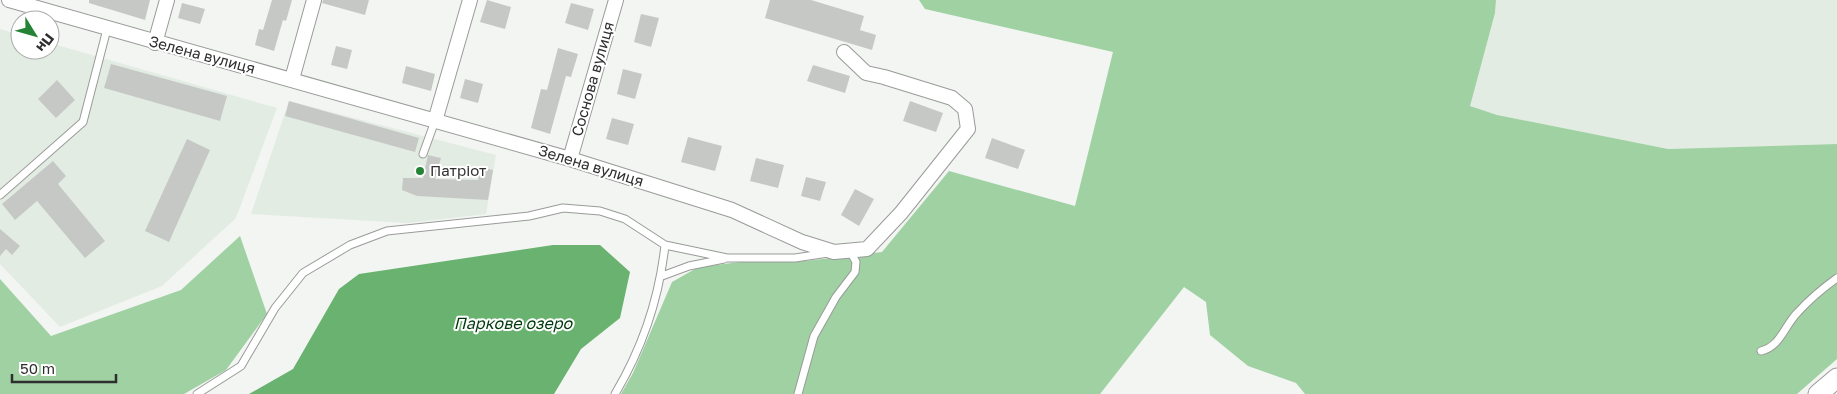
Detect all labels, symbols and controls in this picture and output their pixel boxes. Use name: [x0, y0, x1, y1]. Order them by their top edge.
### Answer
north arrow: [10, 10, 60, 60]
street label: Соснова вулиця: [567, 19, 617, 138]
text: Пн: [33, 30, 58, 56]
street label: Зелена вулиця: [147, 31, 257, 77]
street label: Зелена вулиця: [536, 140, 646, 190]
place label: Патріот: [430, 161, 487, 179]
marker: Патріот: [414, 165, 426, 177]
water label: Паркове озеро: [454, 313, 574, 333]
scale bar: [12, 352, 116, 384]
text: 50 m: [20, 359, 55, 377]

